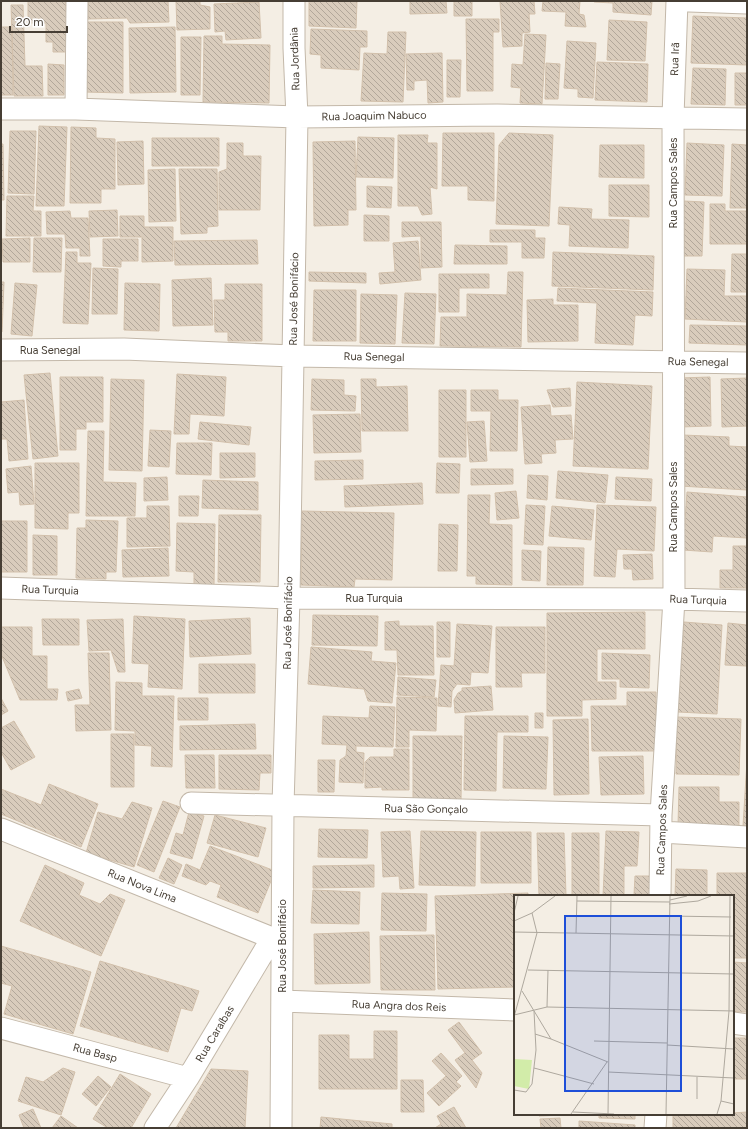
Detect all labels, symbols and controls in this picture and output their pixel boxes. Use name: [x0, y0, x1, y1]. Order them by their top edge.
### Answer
scale bar: [10, 8, 67, 34]
text: 20 m: [16, 15, 44, 29]
street label: Rua Jordânia: [287, 27, 303, 91]
street label: Rua Irã: [668, 42, 682, 76]
street label: Rua Joaquim Nabuco: [321, 109, 427, 123]
street label: Rua Campos Sales: [667, 138, 680, 228]
street label: Rua José Bonifácio: [287, 252, 301, 346]
street label: Rua Senegal: [20, 344, 80, 357]
street label: Rua Senegal: [344, 350, 404, 364]
street label: Rua Senegal: [668, 355, 728, 369]
street label: Rua Campos Sales: [667, 462, 680, 552]
street label: Rua José Bonifácio: [281, 576, 295, 670]
street label: Rua Turquia: [21, 583, 79, 597]
street label: Rua Turquia: [345, 592, 403, 605]
street label: Rua Turquia: [669, 593, 727, 607]
street label: Rua Campos Sales: [654, 784, 670, 876]
street label: Rua São Gonçalo: [384, 802, 468, 816]
street label: Rua Nova Lima: [106, 866, 178, 906]
inset map: [514, 895, 734, 1115]
street label: Rua José Bonifácio: [276, 899, 289, 993]
street label: Rua Angra dos Reis: [351, 998, 447, 1014]
street label: Rua Caraíbas: [193, 1003, 237, 1065]
street label: Rua Basp: [71, 1041, 119, 1065]

